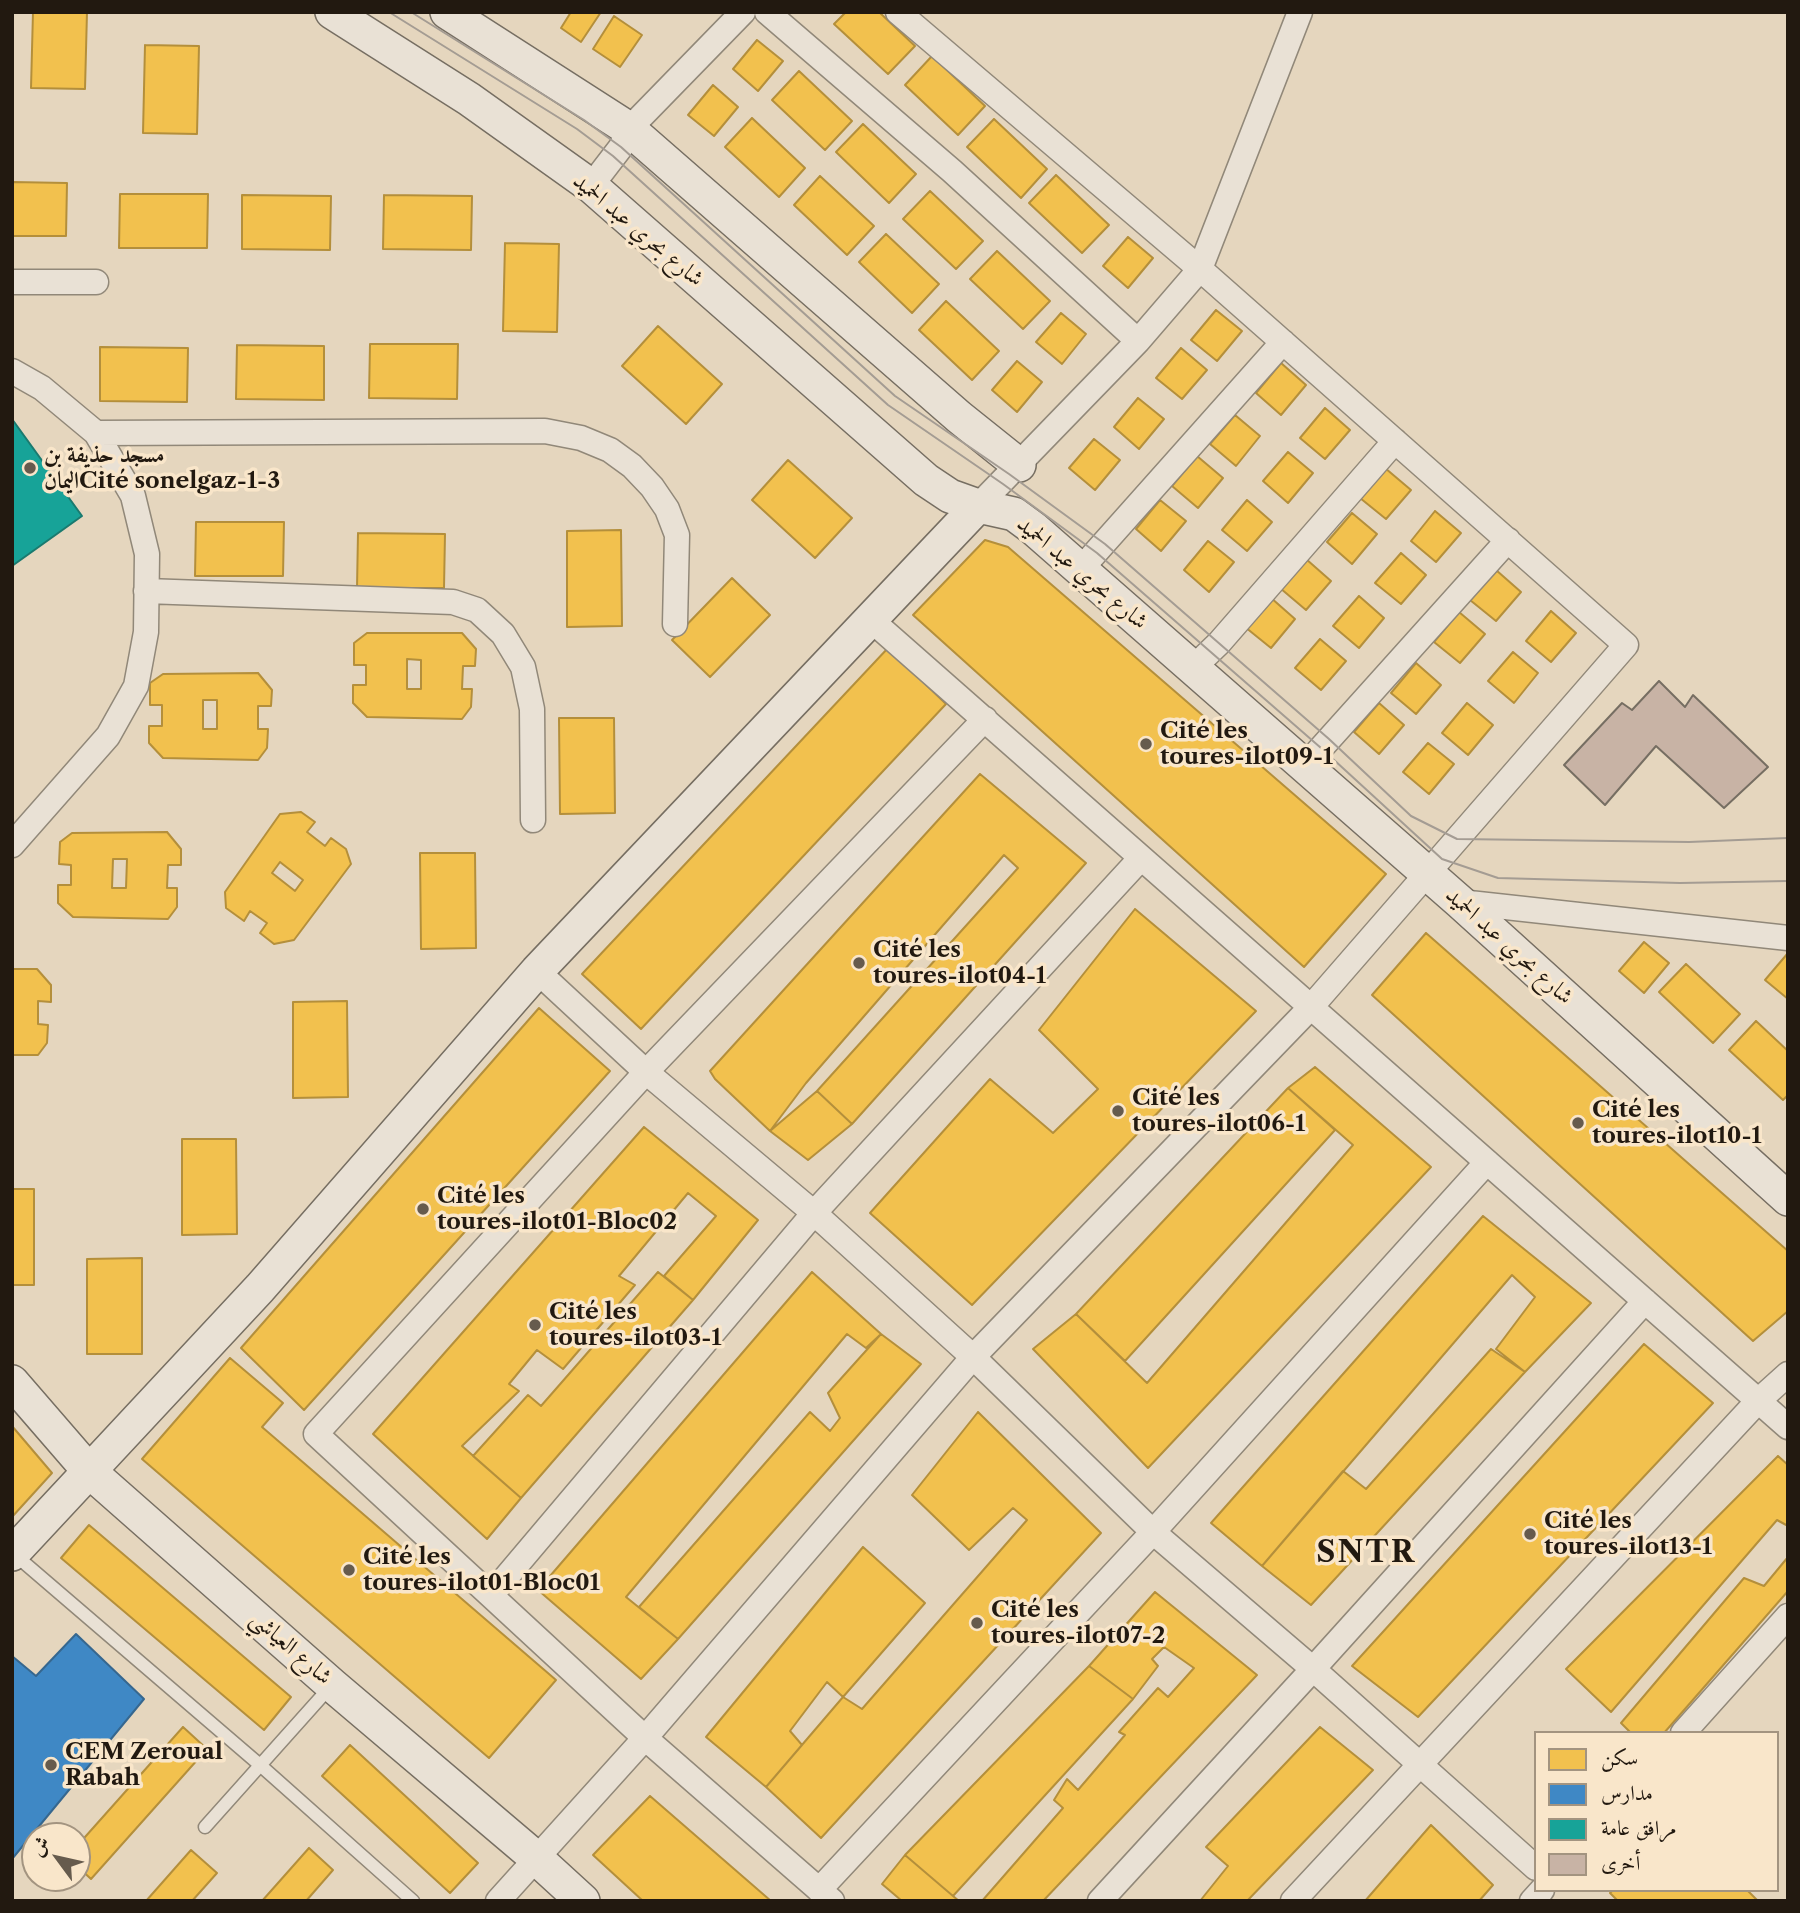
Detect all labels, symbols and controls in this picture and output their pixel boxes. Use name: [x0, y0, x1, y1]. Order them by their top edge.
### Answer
street label: شارع بحري عبد الحميد: [567, 167, 709, 293]
place label: مسجد حذيفة بن اليمانCité sonelgaz-1-3: [44, 441, 280, 495]
marker: مسجد حذيفة بن اليمانCité sonelgaz-1-3: [22, 460, 38, 476]
street label: شارع بحري عبد الحميد: [1011, 510, 1153, 636]
place label: Cité les toures-ilot09-1: [1160, 717, 1333, 771]
marker: Cité les toures-ilot09-1: [1138, 736, 1154, 752]
street label: شارع بحري عبد الحميد: [1439, 881, 1579, 1011]
place label: Cité les toures-ilot04-1: [873, 936, 1046, 990]
marker: Cité les toures-ilot04-1: [851, 955, 867, 971]
place label: Cité les toures-ilot06-1: [1132, 1084, 1305, 1138]
place label: Cité les toures-ilot10-1: [1592, 1096, 1762, 1150]
marker: Cité les toures-ilot06-1: [1110, 1103, 1126, 1119]
marker: Cité les toures-ilot10-1: [1570, 1115, 1586, 1131]
place label: Cité les toures-ilot01-Bloc02: [437, 1182, 677, 1236]
marker: Cité les toures-ilot01-Bloc02: [415, 1201, 431, 1217]
place label: Cité les toures-ilot03-1: [549, 1298, 721, 1352]
marker: Cité les toures-ilot03-1: [527, 1317, 543, 1333]
place label: Cité les toures-ilot13-1: [1544, 1507, 1712, 1561]
marker: Cité les toures-ilot13-1: [1522, 1526, 1538, 1542]
district label: SNTR: [1317, 1535, 1415, 1571]
place label: Cité les toures-ilot01-Bloc01: [363, 1543, 600, 1597]
marker: Cité les toures-ilot01-Bloc01: [341, 1562, 357, 1578]
place label: Cité les toures-ilot07-2: [991, 1596, 1165, 1650]
street label: شارع العياشي: [245, 1605, 337, 1691]
marker: Cité les toures-ilot07-2: [969, 1615, 985, 1631]
legend: [1534, 1731, 1779, 1892]
place label: CEM Zeroual Rabah: [65, 1738, 223, 1792]
text: سكن: [1601, 1745, 1638, 1770]
marker: CEM Zeroual Rabah: [43, 1757, 59, 1773]
text: مدارس: [1601, 1780, 1653, 1805]
text: مرافق عامة: [1601, 1815, 1676, 1840]
north arrow: [21, 1822, 91, 1892]
text: ش: [25, 1832, 54, 1861]
text: أخرى: [1601, 1850, 1640, 1875]

